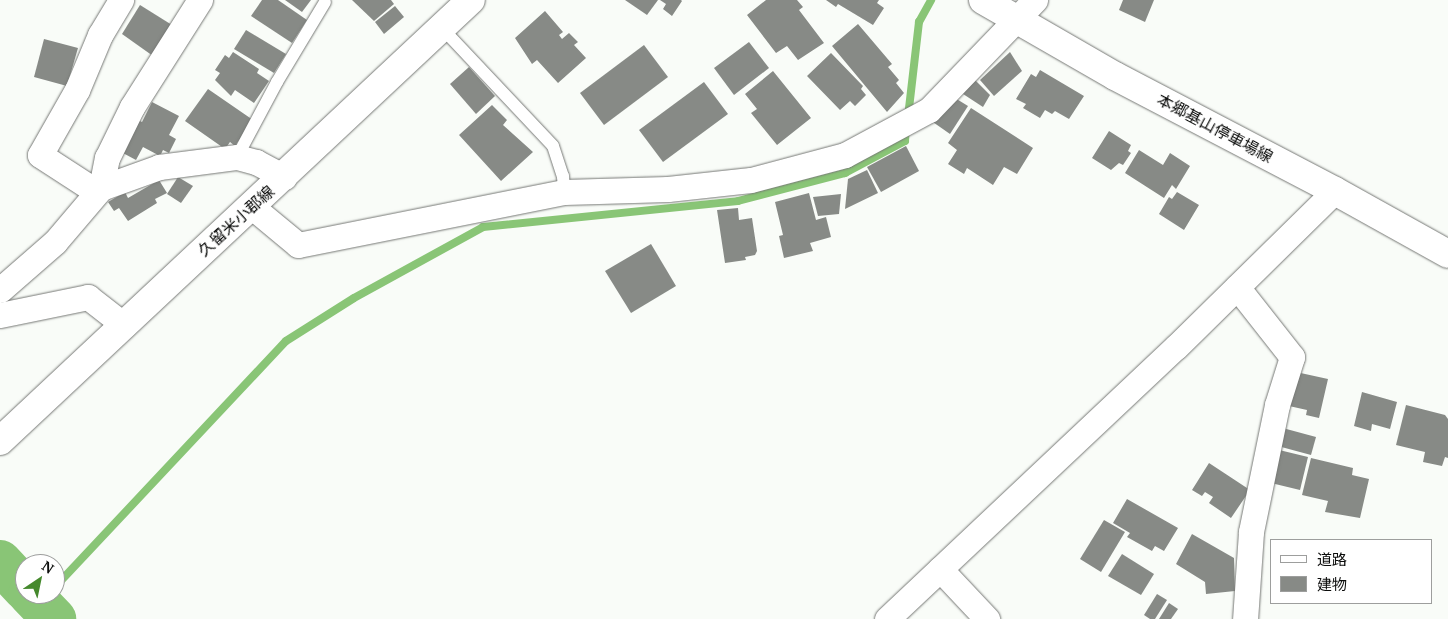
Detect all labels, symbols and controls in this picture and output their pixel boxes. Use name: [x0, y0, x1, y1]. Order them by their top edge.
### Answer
street label: 本郷基山停車場線: [1154, 89, 1276, 167]
street label: 久留米小郡線: [194, 182, 278, 260]
legend: [1270, 539, 1433, 604]
text: 道路: [1317, 549, 1347, 569]
north arrow: [15, 554, 65, 604]
text: N: [38, 556, 58, 578]
text: 建物: [1317, 574, 1347, 594]

